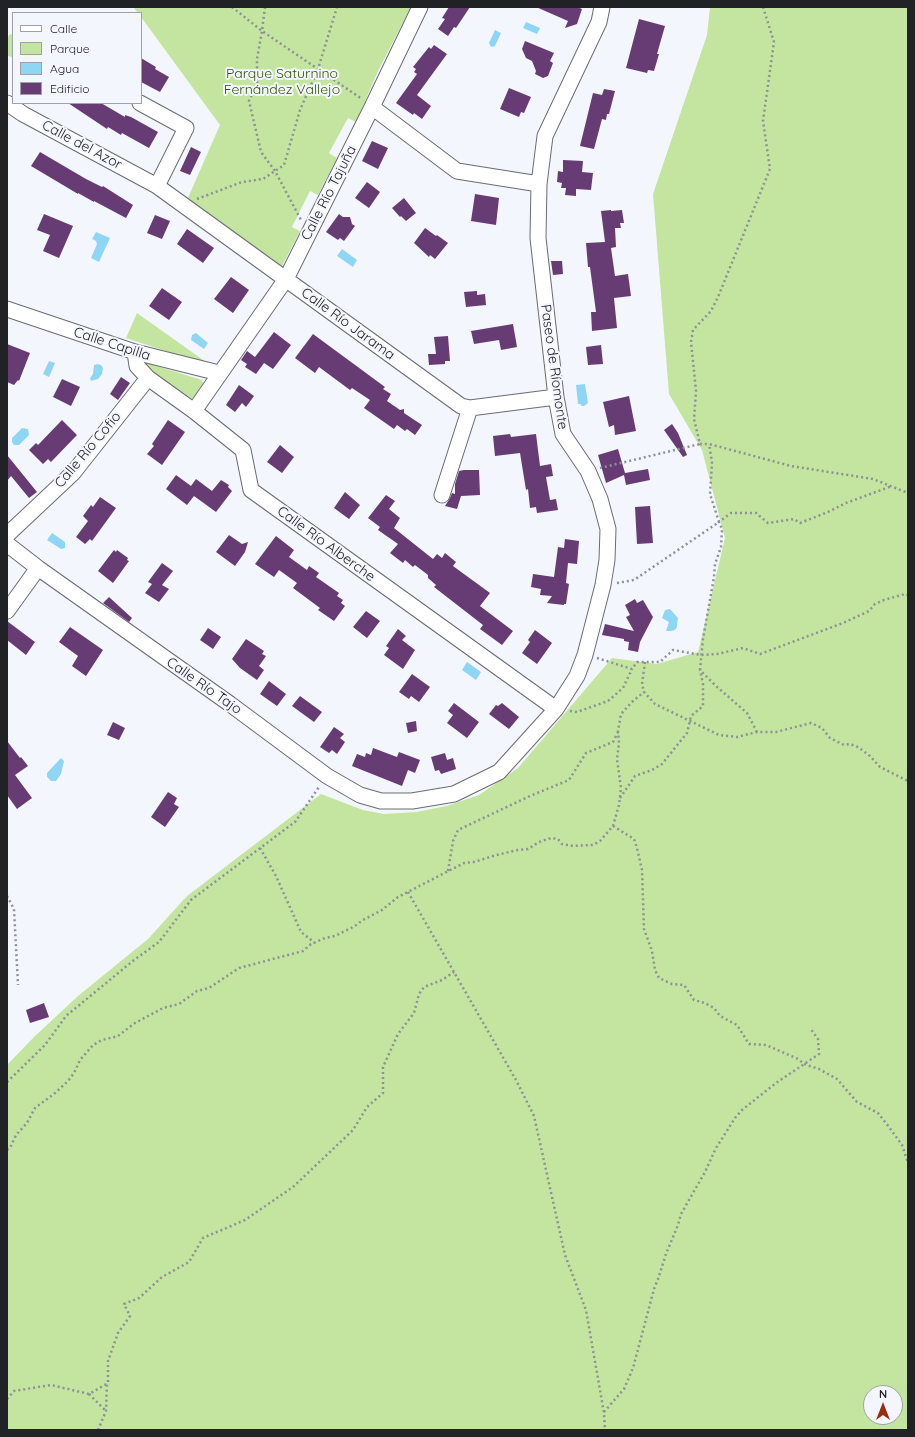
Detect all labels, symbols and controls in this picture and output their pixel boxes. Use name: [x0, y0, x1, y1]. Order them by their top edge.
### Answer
legend: [12, 12, 142, 104]
text: Calle: [50, 21, 77, 36]
text: Parque: [50, 41, 90, 56]
text: Agua: [50, 61, 79, 76]
park label: Parque Saturnino Fernández Vallejo: [224, 66, 340, 98]
text: Edificio: [50, 81, 90, 96]
street label: Calle del Azor: [39, 117, 125, 173]
street label: Calle Río Tajuña: [298, 143, 360, 243]
street label: Calle Río Jarama: [298, 284, 398, 364]
street label: Paseo de Ríomonte: [537, 303, 571, 431]
street label: Calle Capilla: [72, 324, 152, 364]
street label: Calle Río Cofio: [51, 408, 125, 492]
street label: Calle Río Alberche: [274, 503, 378, 585]
street label: Calle Río Tajo: [163, 654, 245, 718]
north arrow: [863, 1385, 903, 1425]
text: N: [879, 1387, 887, 1401]

